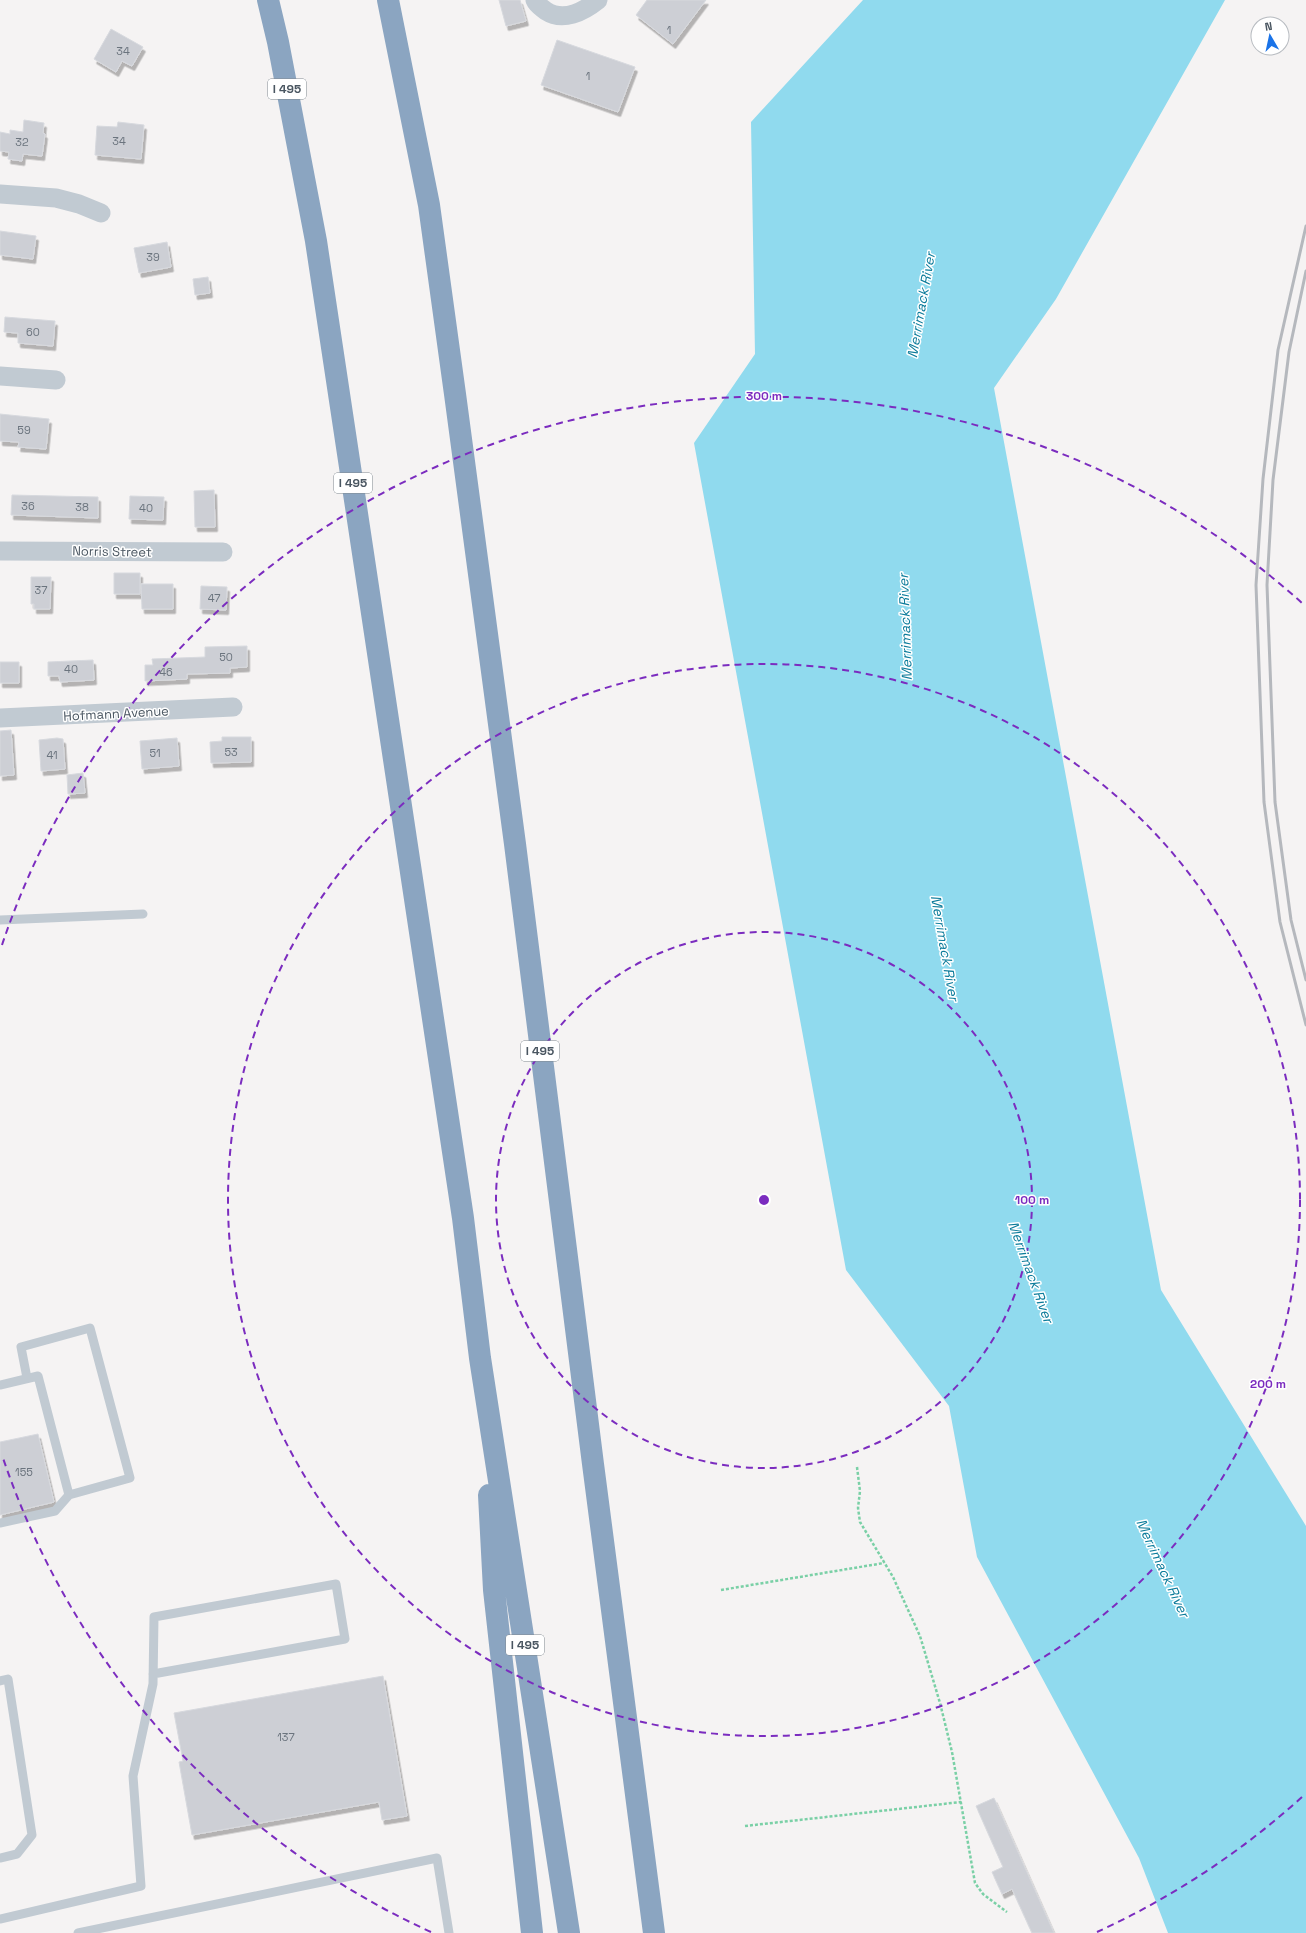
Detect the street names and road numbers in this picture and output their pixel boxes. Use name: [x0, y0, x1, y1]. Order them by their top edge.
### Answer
road number: I 495: [268, 79, 306, 99]
road number: I 495: [334, 473, 372, 493]
street label: Norris Street: [72, 542, 152, 561]
street label: Hofmann Avenue: [63, 702, 169, 725]
road number: I 495: [521, 1041, 559, 1061]
road number: I 495: [506, 1635, 544, 1655]

